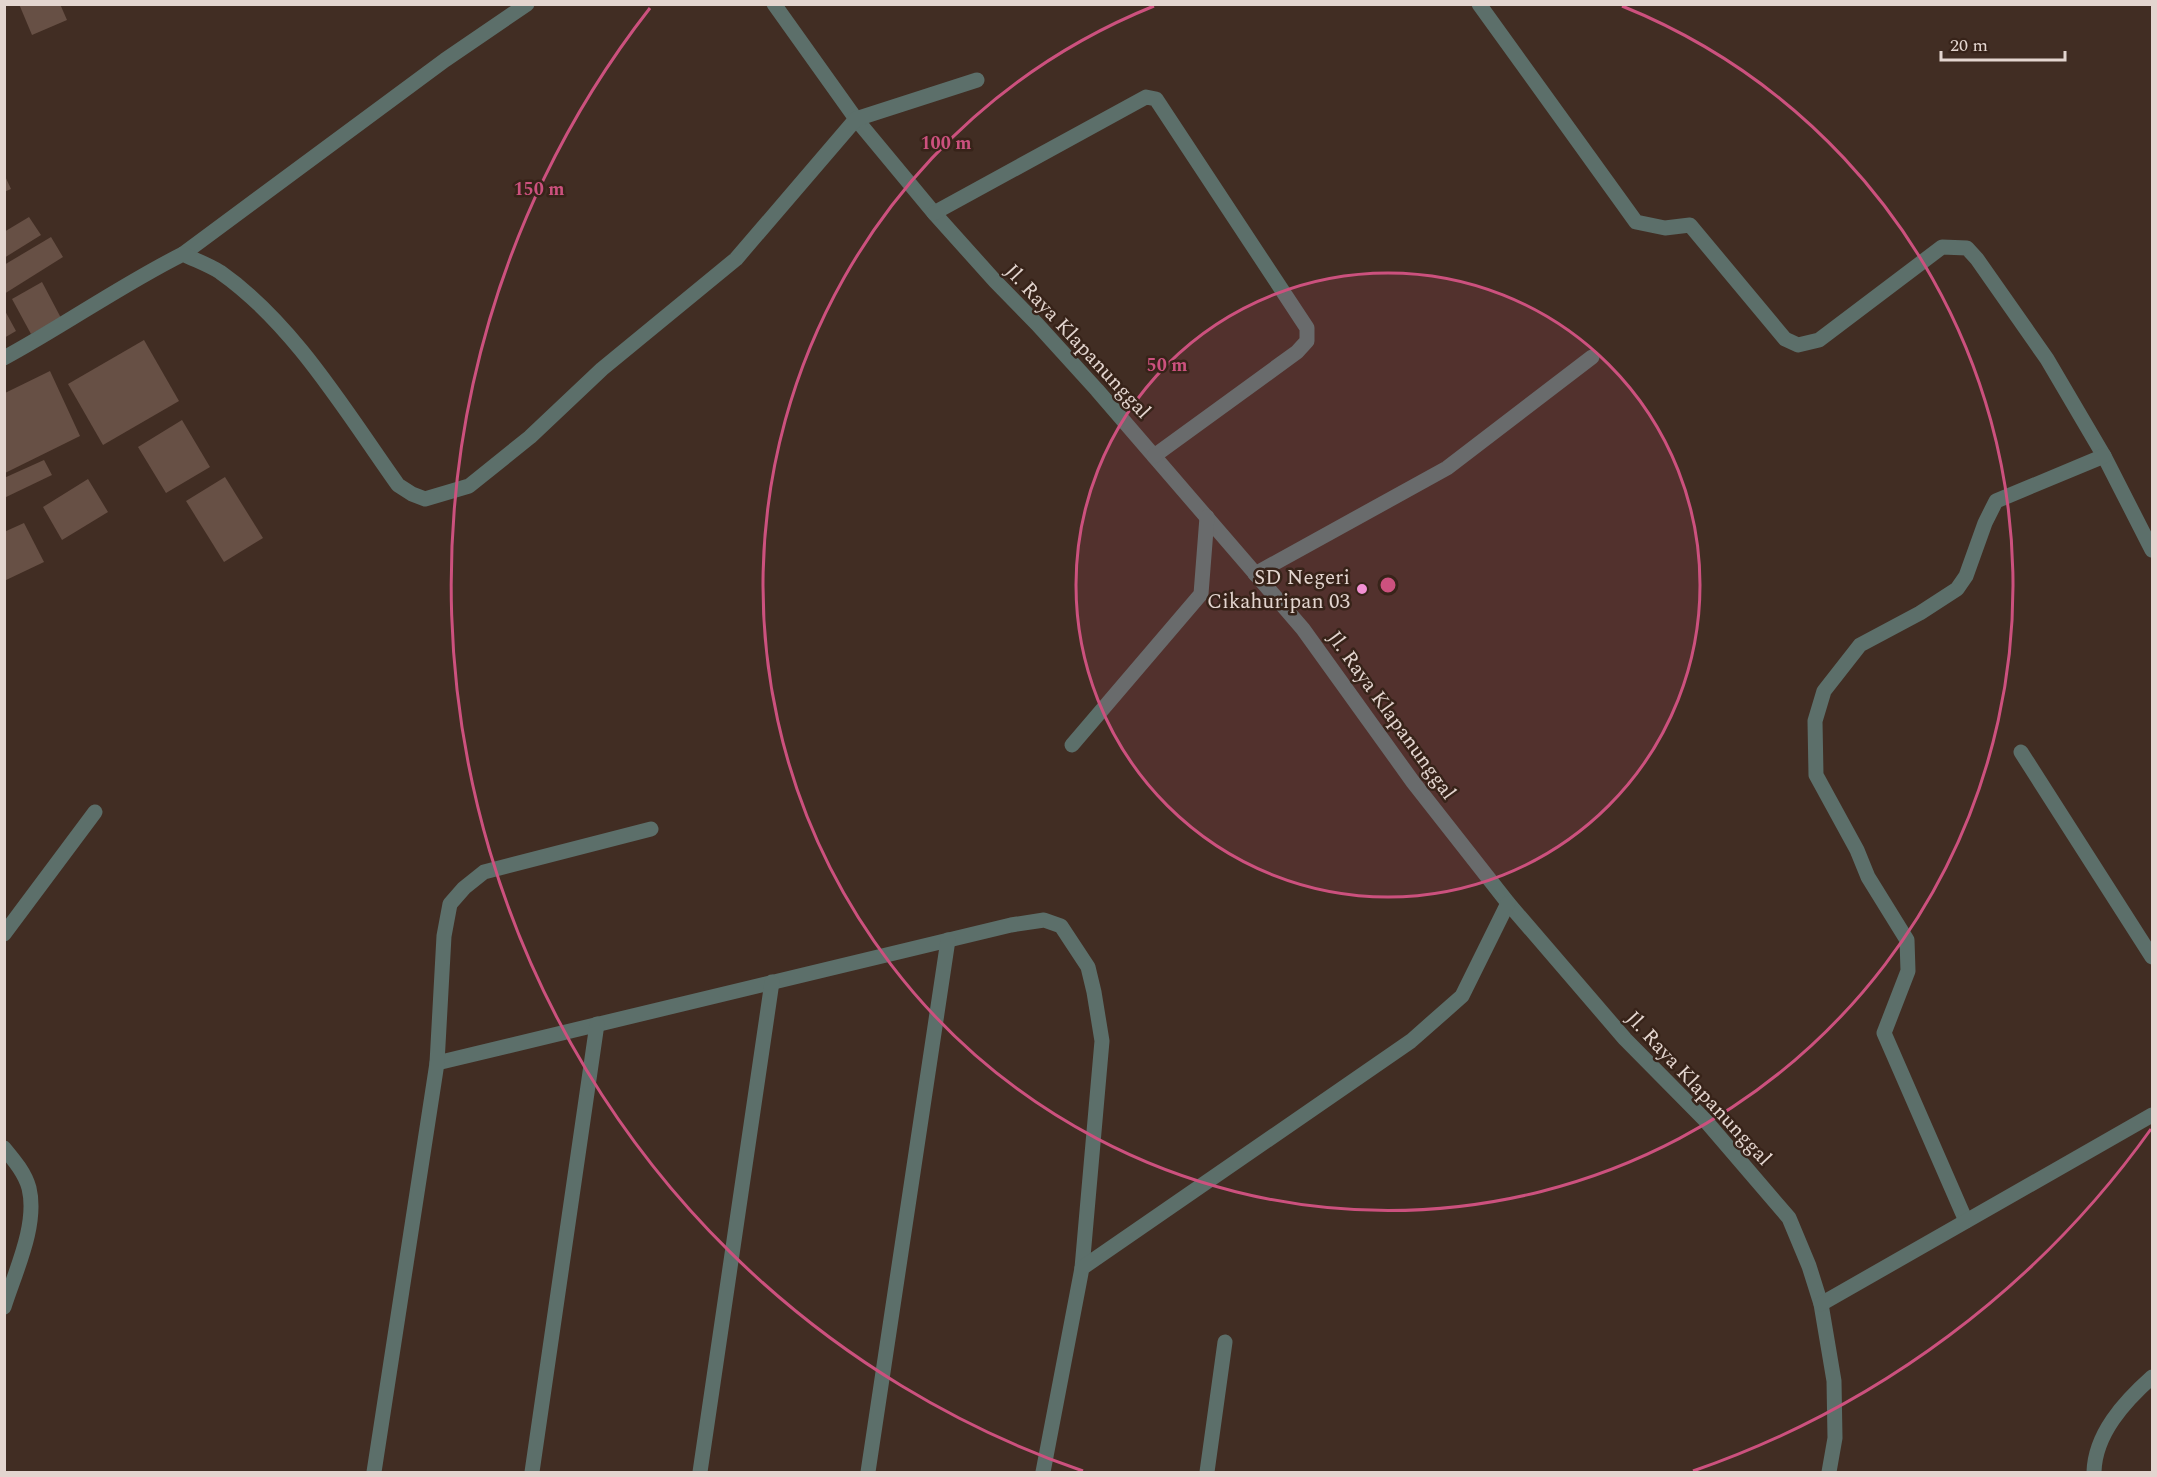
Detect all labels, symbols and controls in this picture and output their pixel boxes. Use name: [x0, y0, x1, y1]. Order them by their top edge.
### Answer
scale bar: [1941, 24, 2066, 62]
text: 20 m: [1950, 32, 1988, 59]
text: 100 m: [920, 130, 972, 157]
text: 150 m: [513, 176, 565, 203]
street label: Jl. Raya Klapanunggal: [997, 257, 1158, 427]
text: 50 m: [1147, 352, 1187, 379]
place label: SD Negeri Cikahuripan 03: [1207, 562, 1350, 618]
centre of rings: [1378, 575, 1398, 595]
marker: SD Negeri Cikahuripan 03: [1355, 582, 1369, 596]
street label: Jl. Raya Klapanunggal: [1319, 624, 1464, 807]
street label: Jl. Raya Klapanunggal: [1618, 1004, 1779, 1174]

